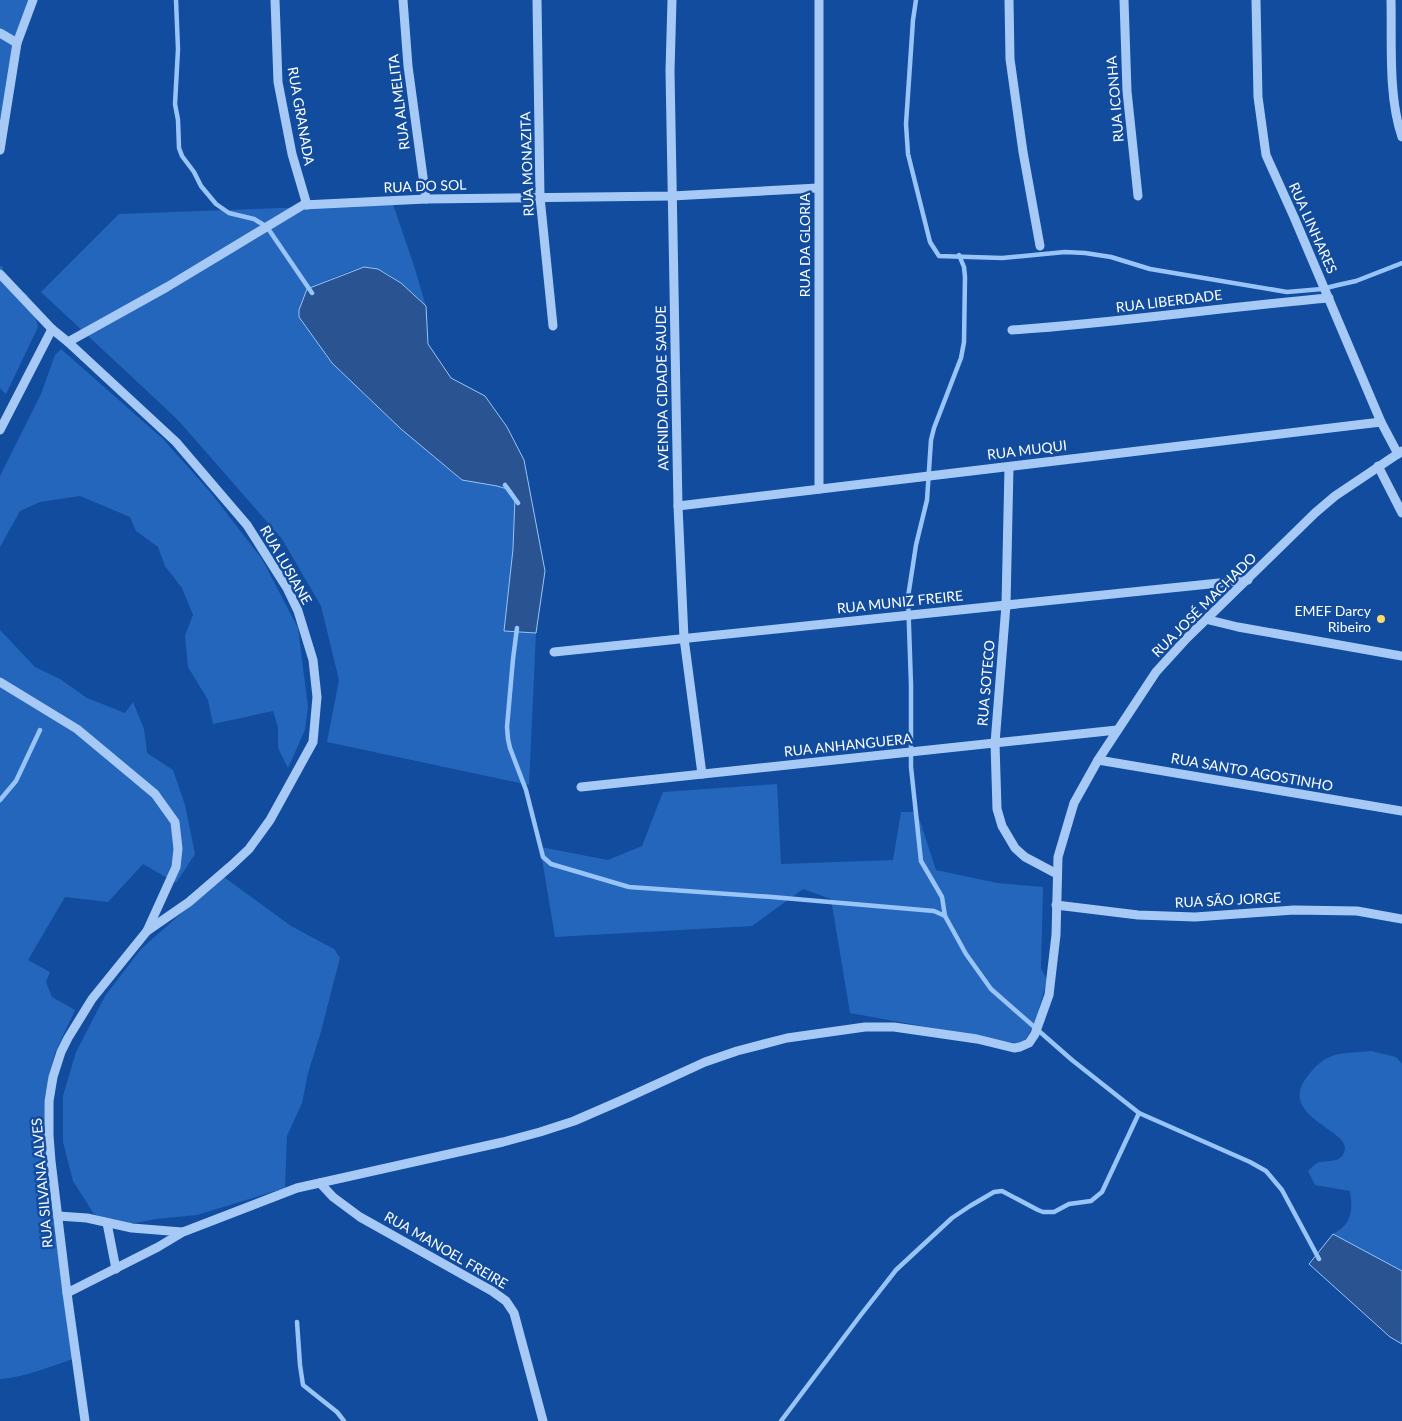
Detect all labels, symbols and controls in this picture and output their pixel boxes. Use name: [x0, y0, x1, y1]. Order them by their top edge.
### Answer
street label: RUA ALMELITA: [384, 53, 413, 151]
street label: RUA ICONHA: [1102, 55, 1127, 143]
street label: RUA GRANADA: [284, 65, 319, 167]
street label: RUA MONAZITA: [516, 111, 537, 217]
street label: RUA DO SOL: [383, 176, 467, 195]
street label: RUA LINHARES: [1286, 180, 1341, 276]
street label: RUA DA GLORIA: [796, 192, 813, 297]
street label: RUA LIBERDADE: [1115, 286, 1223, 315]
street label: AVENIDA CIDADE SAUDE: [652, 305, 671, 471]
street label: RUA MUQUI: [986, 436, 1068, 463]
street label: RUA LUSIANE: [257, 522, 316, 607]
street label: RUA JOSÉ MACHADO: [1148, 549, 1259, 660]
street label: RUA MUNIZ FREIRE: [836, 586, 964, 617]
place label: EMEF Darcy Ribeiro: [1295, 602, 1372, 635]
marker: EMEF Darcy Ribeiro: [1375, 613, 1387, 625]
street label: RUA SOTECO: [973, 639, 998, 727]
street label: RUA ANHANGUERA: [783, 729, 913, 760]
street label: RUA SANTO AGOSTINHO: [1170, 749, 1334, 794]
street label: RUA SÃO JORGE: [1174, 888, 1282, 911]
street label: RUA SILVANA ALVES: [27, 1117, 56, 1249]
street label: RUA MANOEL FREIRE: [381, 1207, 511, 1292]

